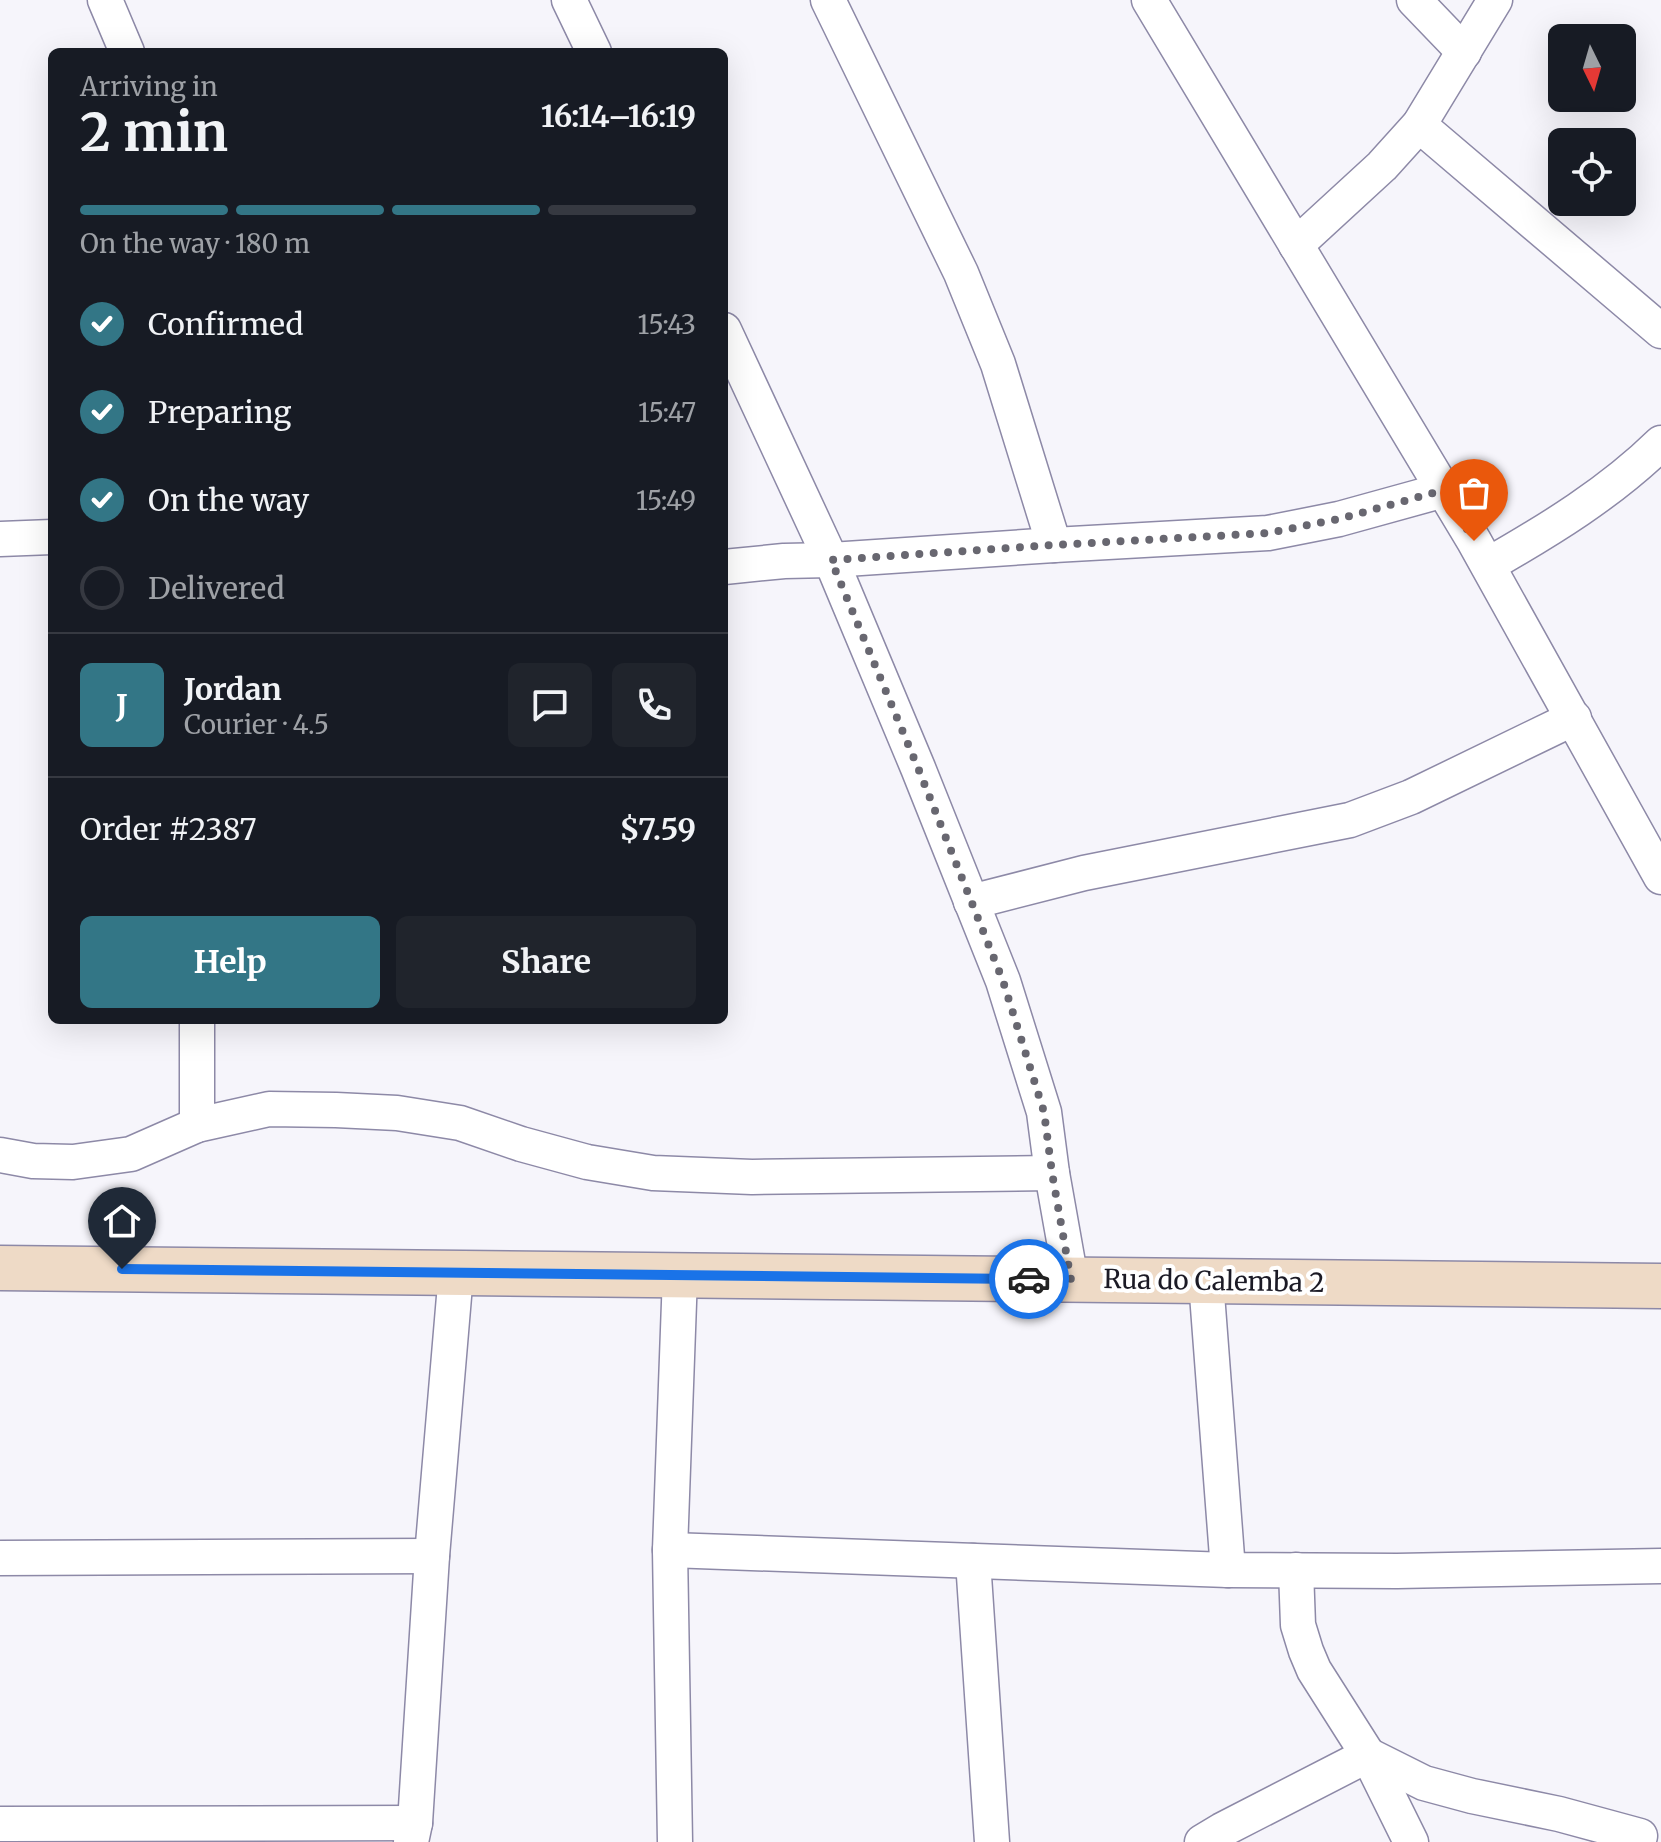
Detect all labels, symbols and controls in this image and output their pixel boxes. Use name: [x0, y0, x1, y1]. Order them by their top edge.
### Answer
north arrow: [1548, 24, 1636, 112]
map controls: [1548, 24, 1636, 216]
text: Arriving in: [80, 70, 218, 103]
text: 16:14–16:19: [541, 97, 696, 135]
text: 2 min: [80, 100, 228, 165]
button: locate: [1548, 128, 1636, 216]
text: On the way · 180 m: [80, 227, 310, 260]
icon: check: [80, 302, 124, 346]
text: Confirmed: [148, 305, 303, 343]
text: 15:43: [637, 308, 696, 341]
icon: check: [80, 390, 124, 434]
text: Preparing: [148, 393, 291, 431]
text: 15:47: [638, 396, 696, 429]
pin: [1440, 459, 1508, 541]
icon: bag: [1452, 471, 1496, 515]
icon: check: [80, 478, 124, 522]
text: On the way: [148, 481, 309, 519]
text: 15:49: [636, 484, 696, 517]
text: Delivered: [148, 569, 285, 607]
button: chat: [508, 663, 592, 747]
button: phone: [612, 663, 696, 747]
text: Jordan: [184, 670, 282, 708]
text: J: [116, 686, 128, 724]
text: Courier · 4.5: [184, 708, 329, 741]
text: Order #2387: [80, 810, 257, 848]
text: $7.59: [619, 810, 696, 848]
button: Help: [80, 916, 380, 1008]
button: Share: [396, 916, 696, 1008]
pin: [88, 1187, 156, 1269]
icon: home: [100, 1199, 144, 1243]
courier: [989, 1239, 1069, 1319]
icon: car: [1007, 1257, 1051, 1301]
street label: Rua do Calemba 2: [1103, 1262, 1325, 1299]

